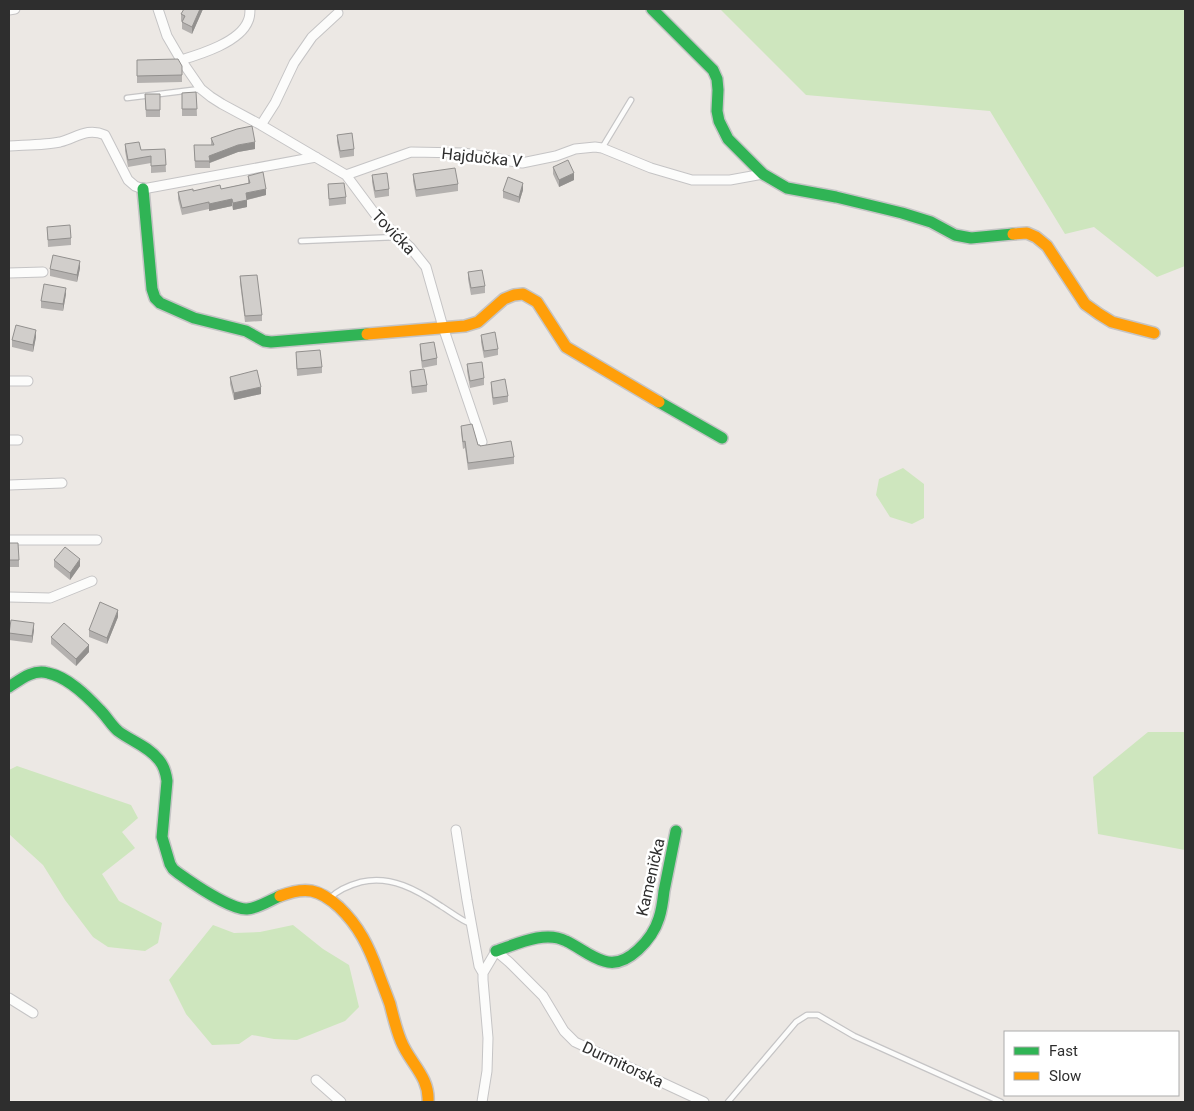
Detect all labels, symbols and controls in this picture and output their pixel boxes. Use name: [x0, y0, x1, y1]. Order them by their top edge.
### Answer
street label: Hajdučka V: [441, 144, 523, 171]
street label: Tovićka: [368, 206, 419, 259]
street label: Kamenička: [632, 836, 669, 918]
legend: [1004, 1031, 1179, 1096]
street label: Durmitorska: [579, 1037, 666, 1092]
text: Fast: [1049, 1042, 1078, 1060]
text: Slow: [1049, 1067, 1081, 1085]

